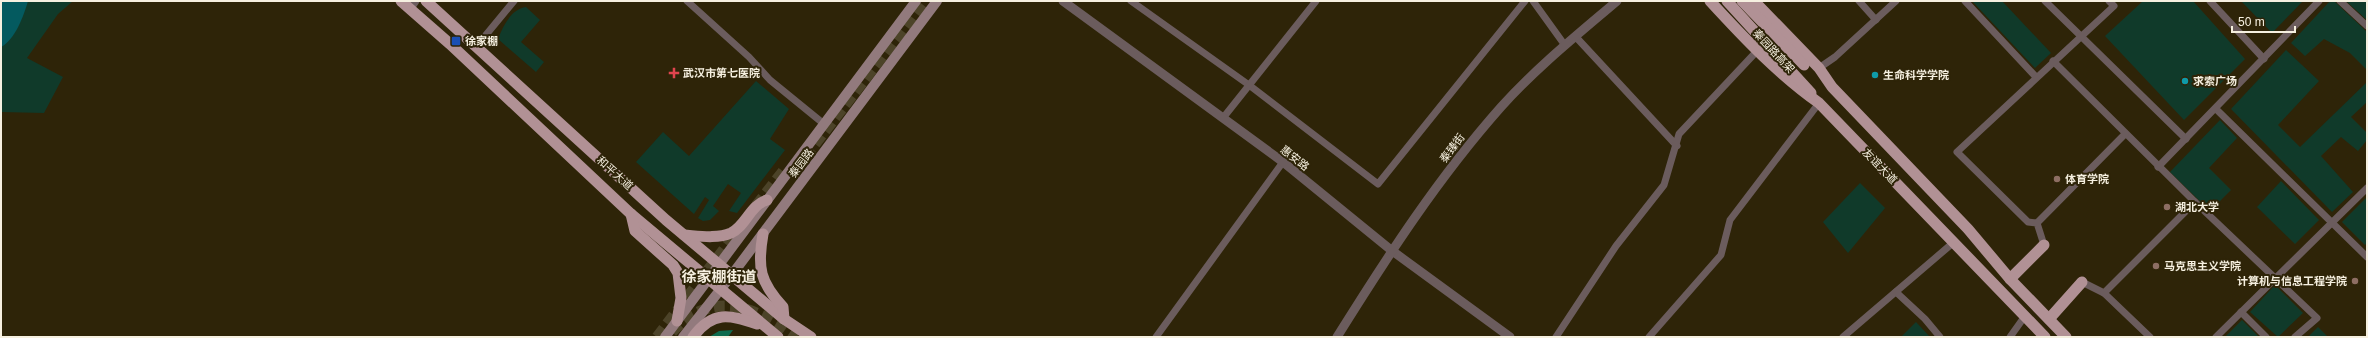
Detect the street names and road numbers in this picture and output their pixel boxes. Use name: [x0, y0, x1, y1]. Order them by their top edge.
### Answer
street label: 秦园路高架: [1751, 27, 1797, 75]
street label: 秦臻街: [1437, 131, 1467, 165]
street label: 惠安路: [1278, 143, 1312, 173]
street label: 秦园路: [786, 146, 816, 180]
street label: 友谊大道: [1860, 146, 1900, 186]
street label: 和平大道: [595, 154, 635, 192]

